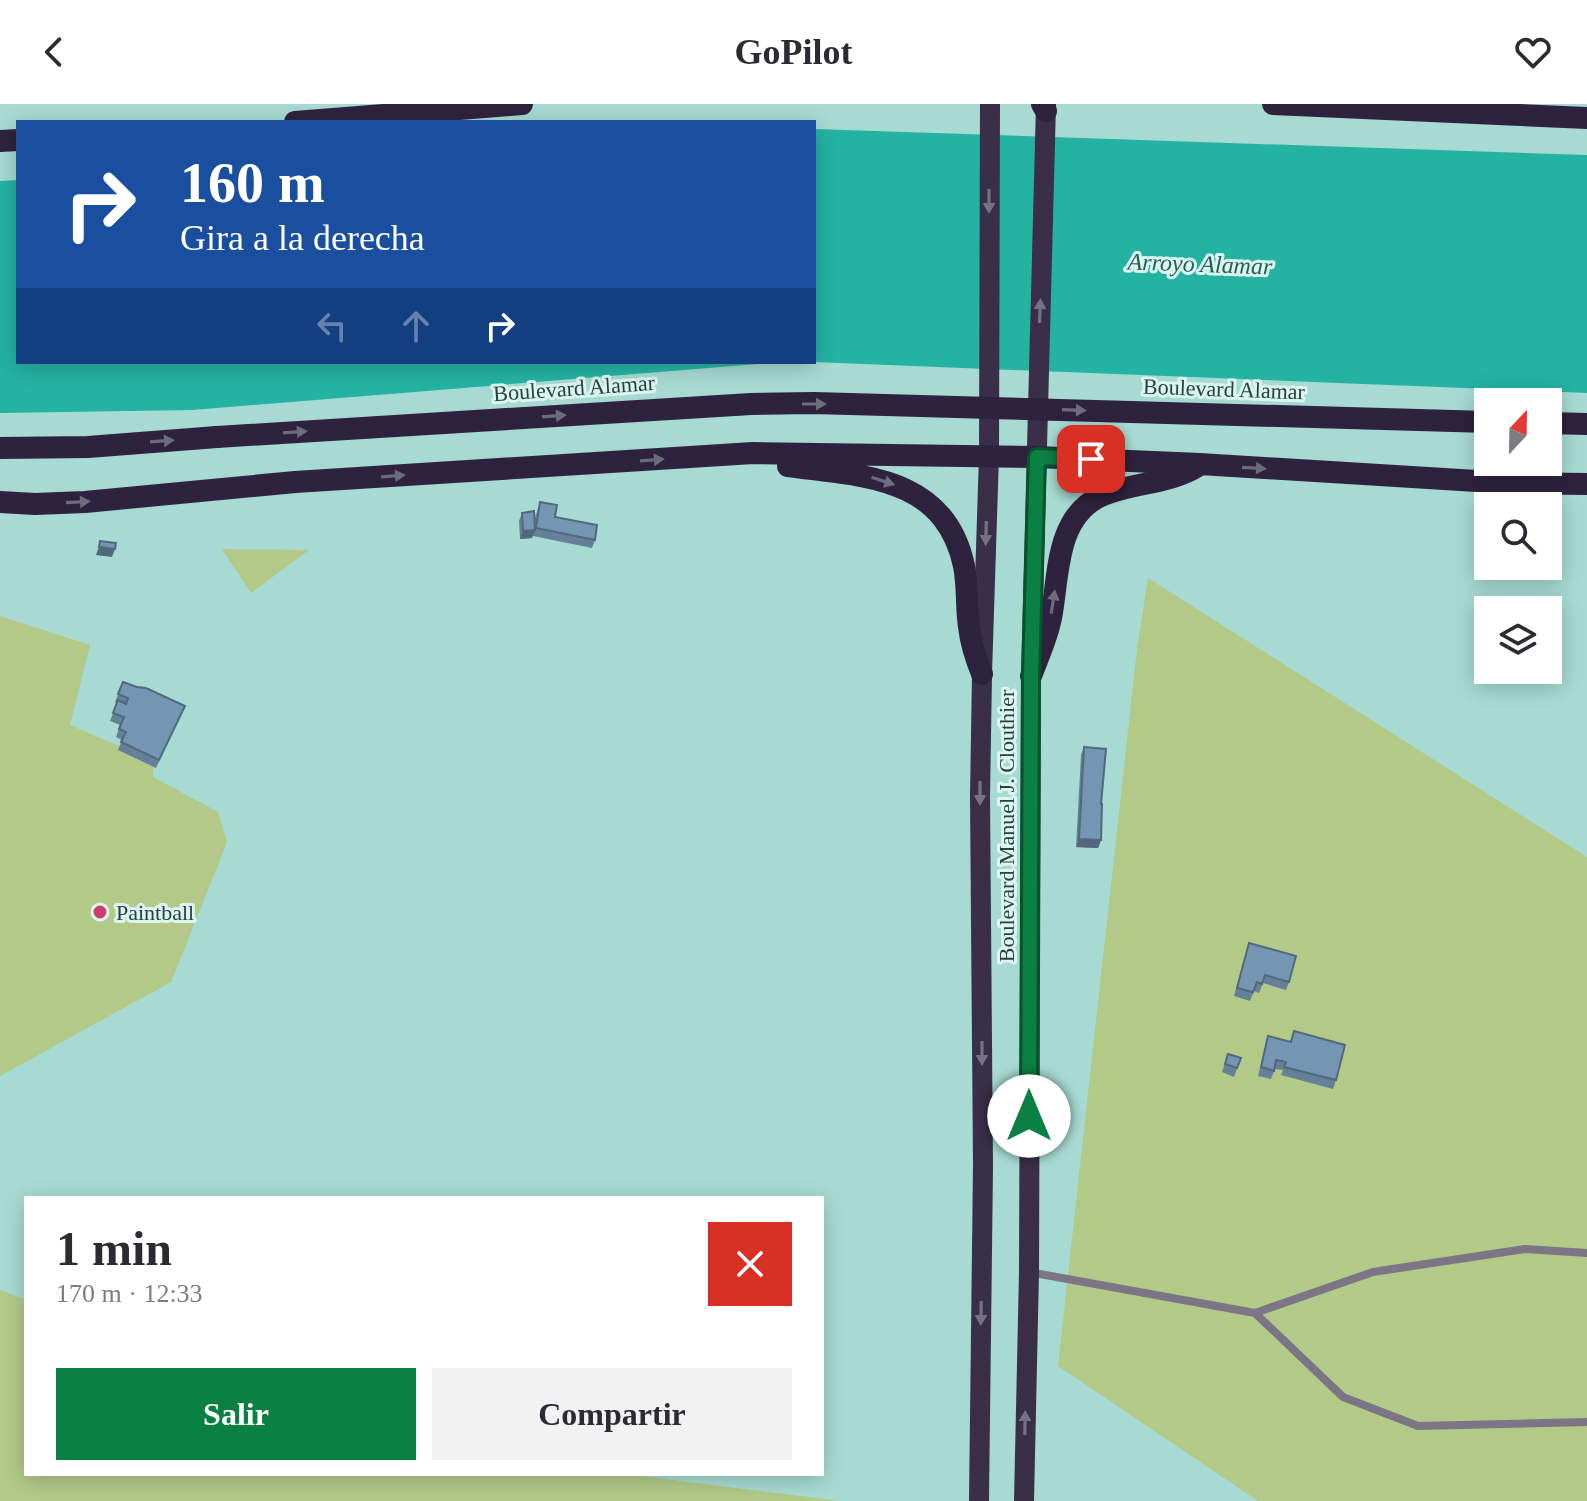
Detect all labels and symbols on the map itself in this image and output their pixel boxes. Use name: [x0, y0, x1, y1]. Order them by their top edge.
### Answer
one-way arrow: [983, 189, 995, 214]
water label: Arroyo Alamar: [1125, 248, 1273, 280]
one-way arrow: [1033, 298, 1046, 323]
street label: Boulevard Alamar: [492, 370, 656, 406]
street label: Boulevard Alamar: [1143, 374, 1306, 404]
north arrow: [1474, 388, 1562, 476]
one-way arrow: [802, 397, 827, 410]
one-way arrow: [1062, 404, 1087, 417]
one-way arrow: [542, 409, 567, 422]
one-way arrow: [283, 425, 308, 438]
pin: [1057, 425, 1125, 493]
one-way arrow: [150, 434, 175, 447]
one-way arrow: [640, 453, 665, 466]
one-way arrow: [1242, 462, 1267, 475]
one-way arrow: [381, 469, 406, 482]
one-way arrow: [871, 475, 895, 487]
one-way arrow: [66, 495, 91, 508]
one-way arrow: [980, 521, 992, 546]
one-way arrow: [1047, 589, 1060, 614]
street label: Boulevard Manuel J. Clouthier: [994, 689, 1019, 962]
one-way arrow: [974, 781, 987, 806]
place label: Paintball: [116, 900, 194, 925]
marker: Paintball: [91, 903, 109, 921]
one-way arrow: [976, 1041, 988, 1066]
position arrow: [987, 1074, 1071, 1158]
one-way arrow: [975, 1301, 987, 1326]
one-way arrow: [1019, 1410, 1032, 1435]

